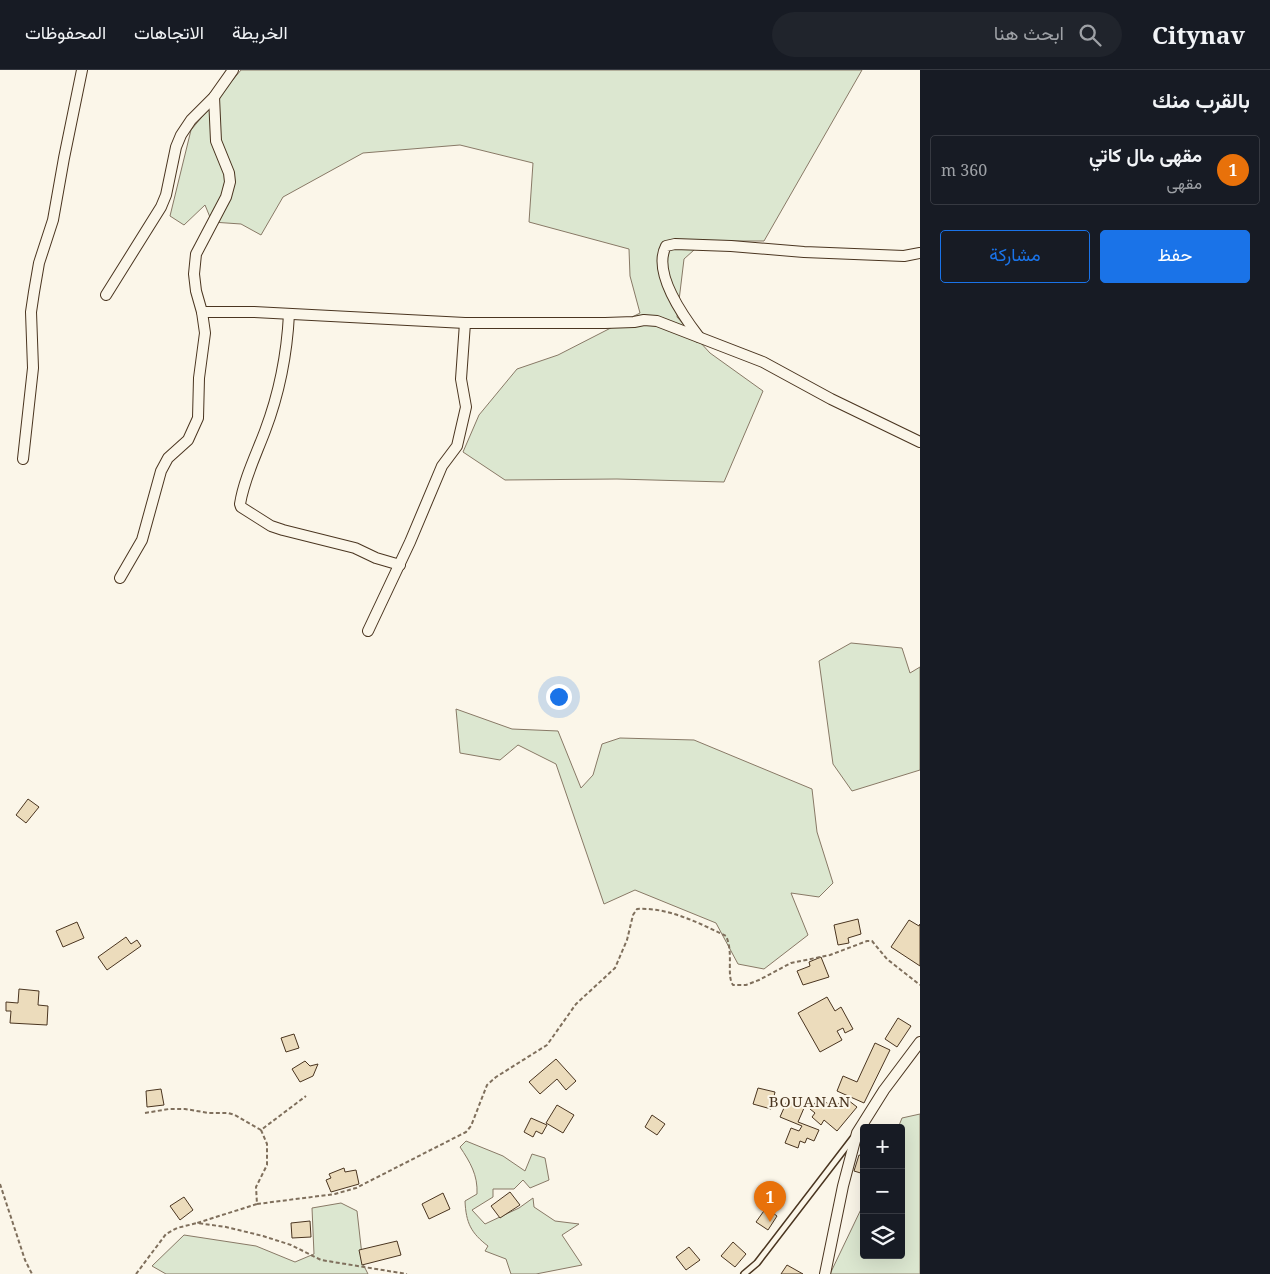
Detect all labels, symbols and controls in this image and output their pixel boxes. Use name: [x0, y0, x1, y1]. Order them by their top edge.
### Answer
search box: [772, 12, 1122, 57]
text: Citynav: [1152, 18, 1245, 51]
text: المحفوظات: [25, 20, 106, 44]
text: الاتجاهات: [134, 20, 204, 44]
text: الخريطة: [232, 20, 288, 44]
text: ابحث هنا: [994, 20, 1064, 46]
icon: search: [1076, 21, 1104, 49]
text: بالقرب منك: [1152, 86, 1250, 114]
text: مقهى مال كاتي: [1089, 142, 1202, 168]
text: 360 m: [941, 159, 987, 181]
text: 1: [1228, 159, 1238, 181]
text: مقهى: [1167, 172, 1202, 194]
button: مشاركة: [940, 230, 1090, 283]
button: حفظ: [1100, 230, 1250, 283]
your location: [546, 684, 572, 710]
district label: BOUANAN: [769, 1091, 851, 1111]
map controls: [860, 1124, 905, 1259]
button: +: [860, 1124, 905, 1169]
button: −: [860, 1169, 905, 1214]
pin: 1: [754, 1181, 786, 1222]
button: layers: [860, 1214, 905, 1259]

